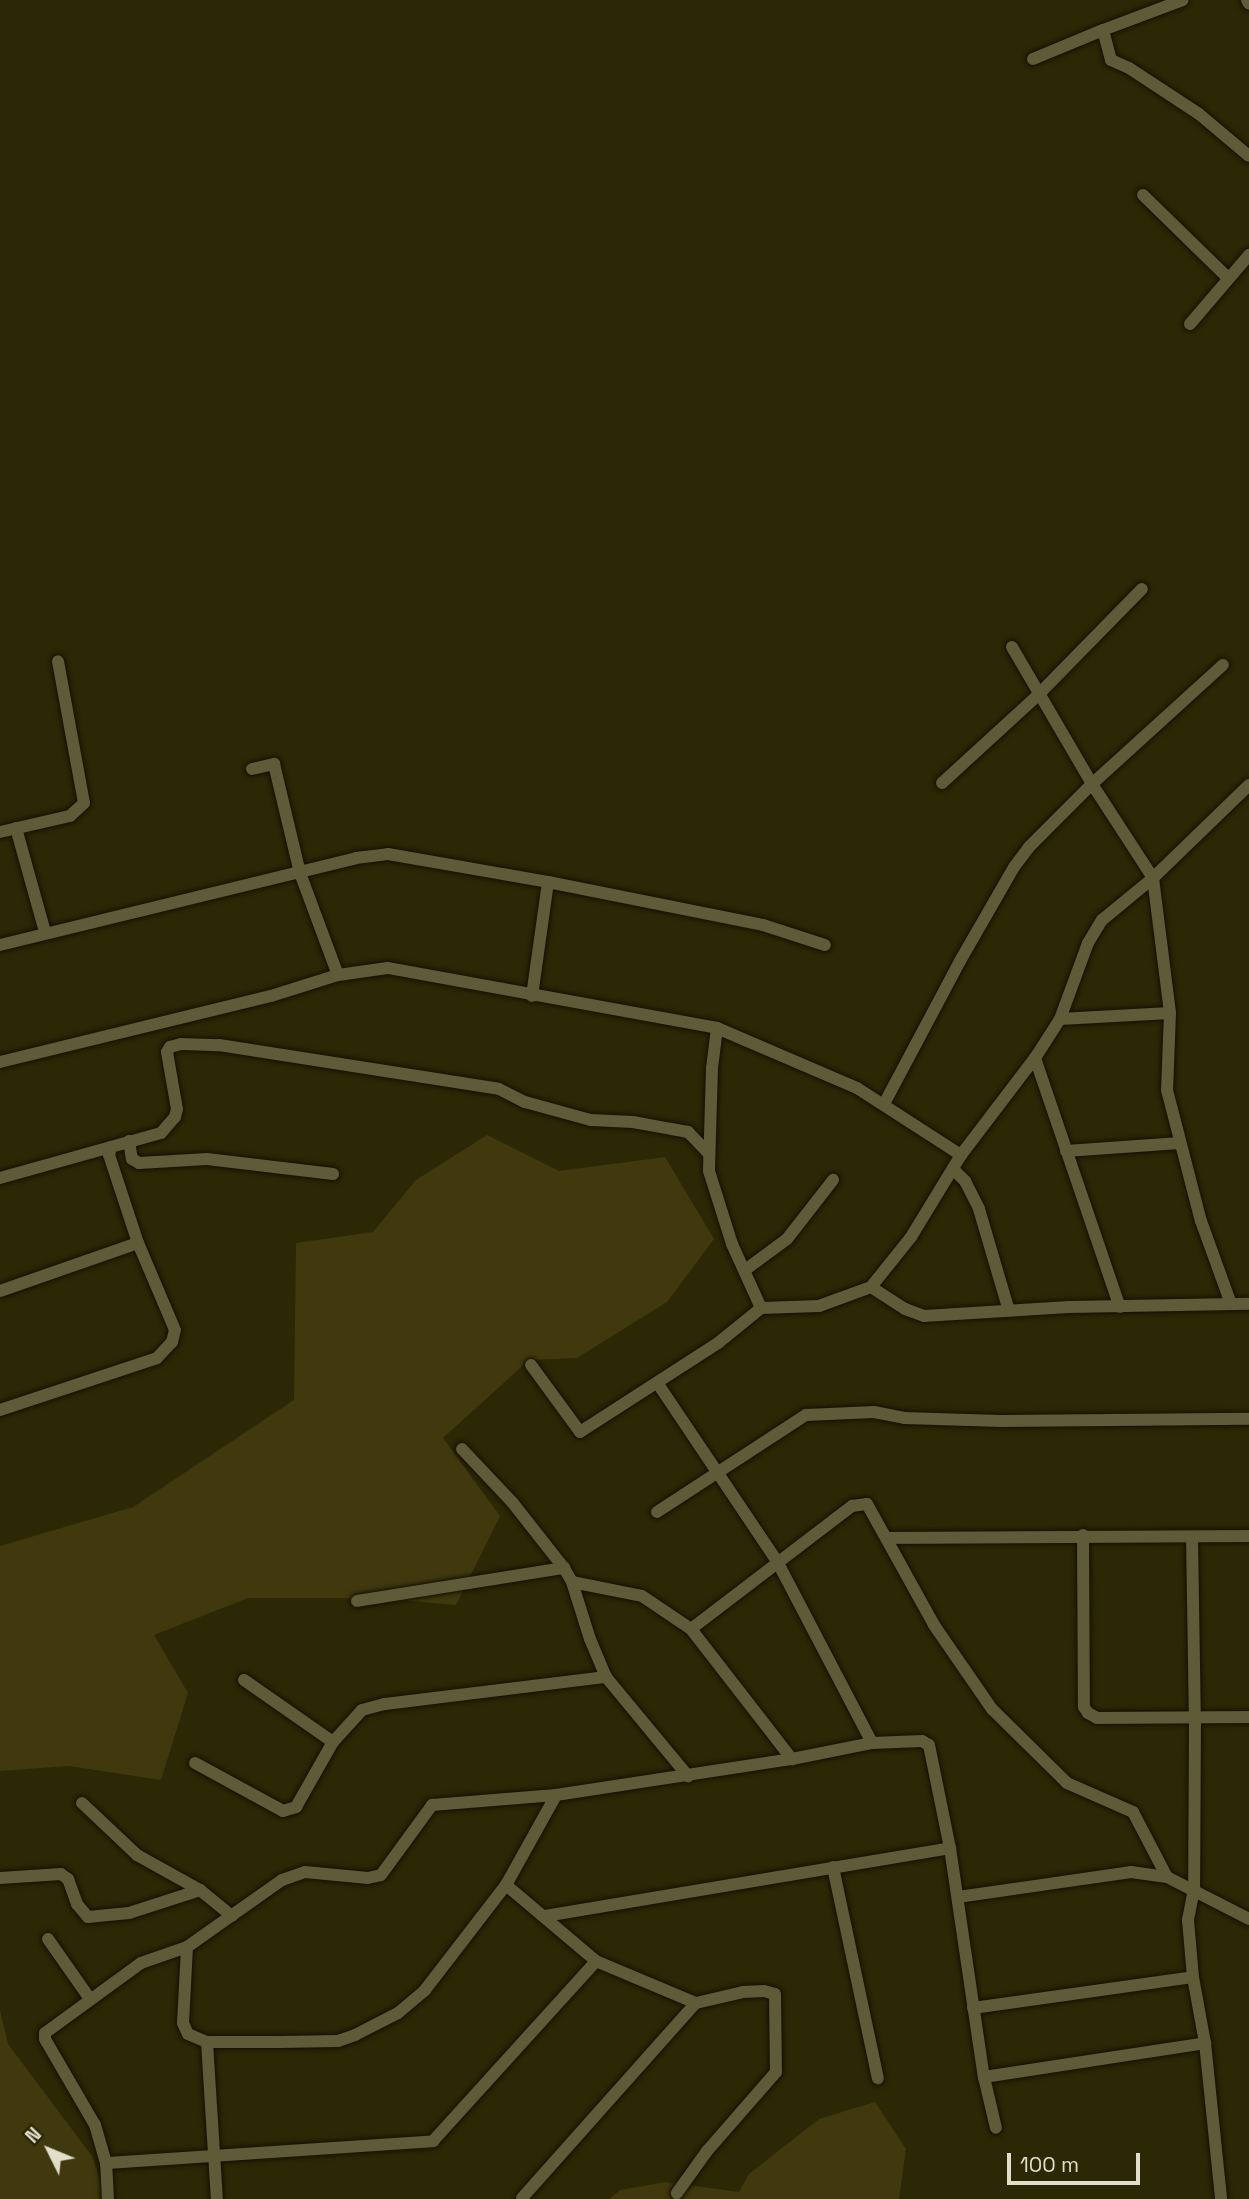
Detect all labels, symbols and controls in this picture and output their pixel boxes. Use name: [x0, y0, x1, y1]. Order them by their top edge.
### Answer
north arrow: [14, 2115, 84, 2185]
text: N: [20, 2122, 47, 2149]
scale bar: [1011, 2140, 1144, 2184]
text: 100 m: [1020, 2151, 1079, 2178]

